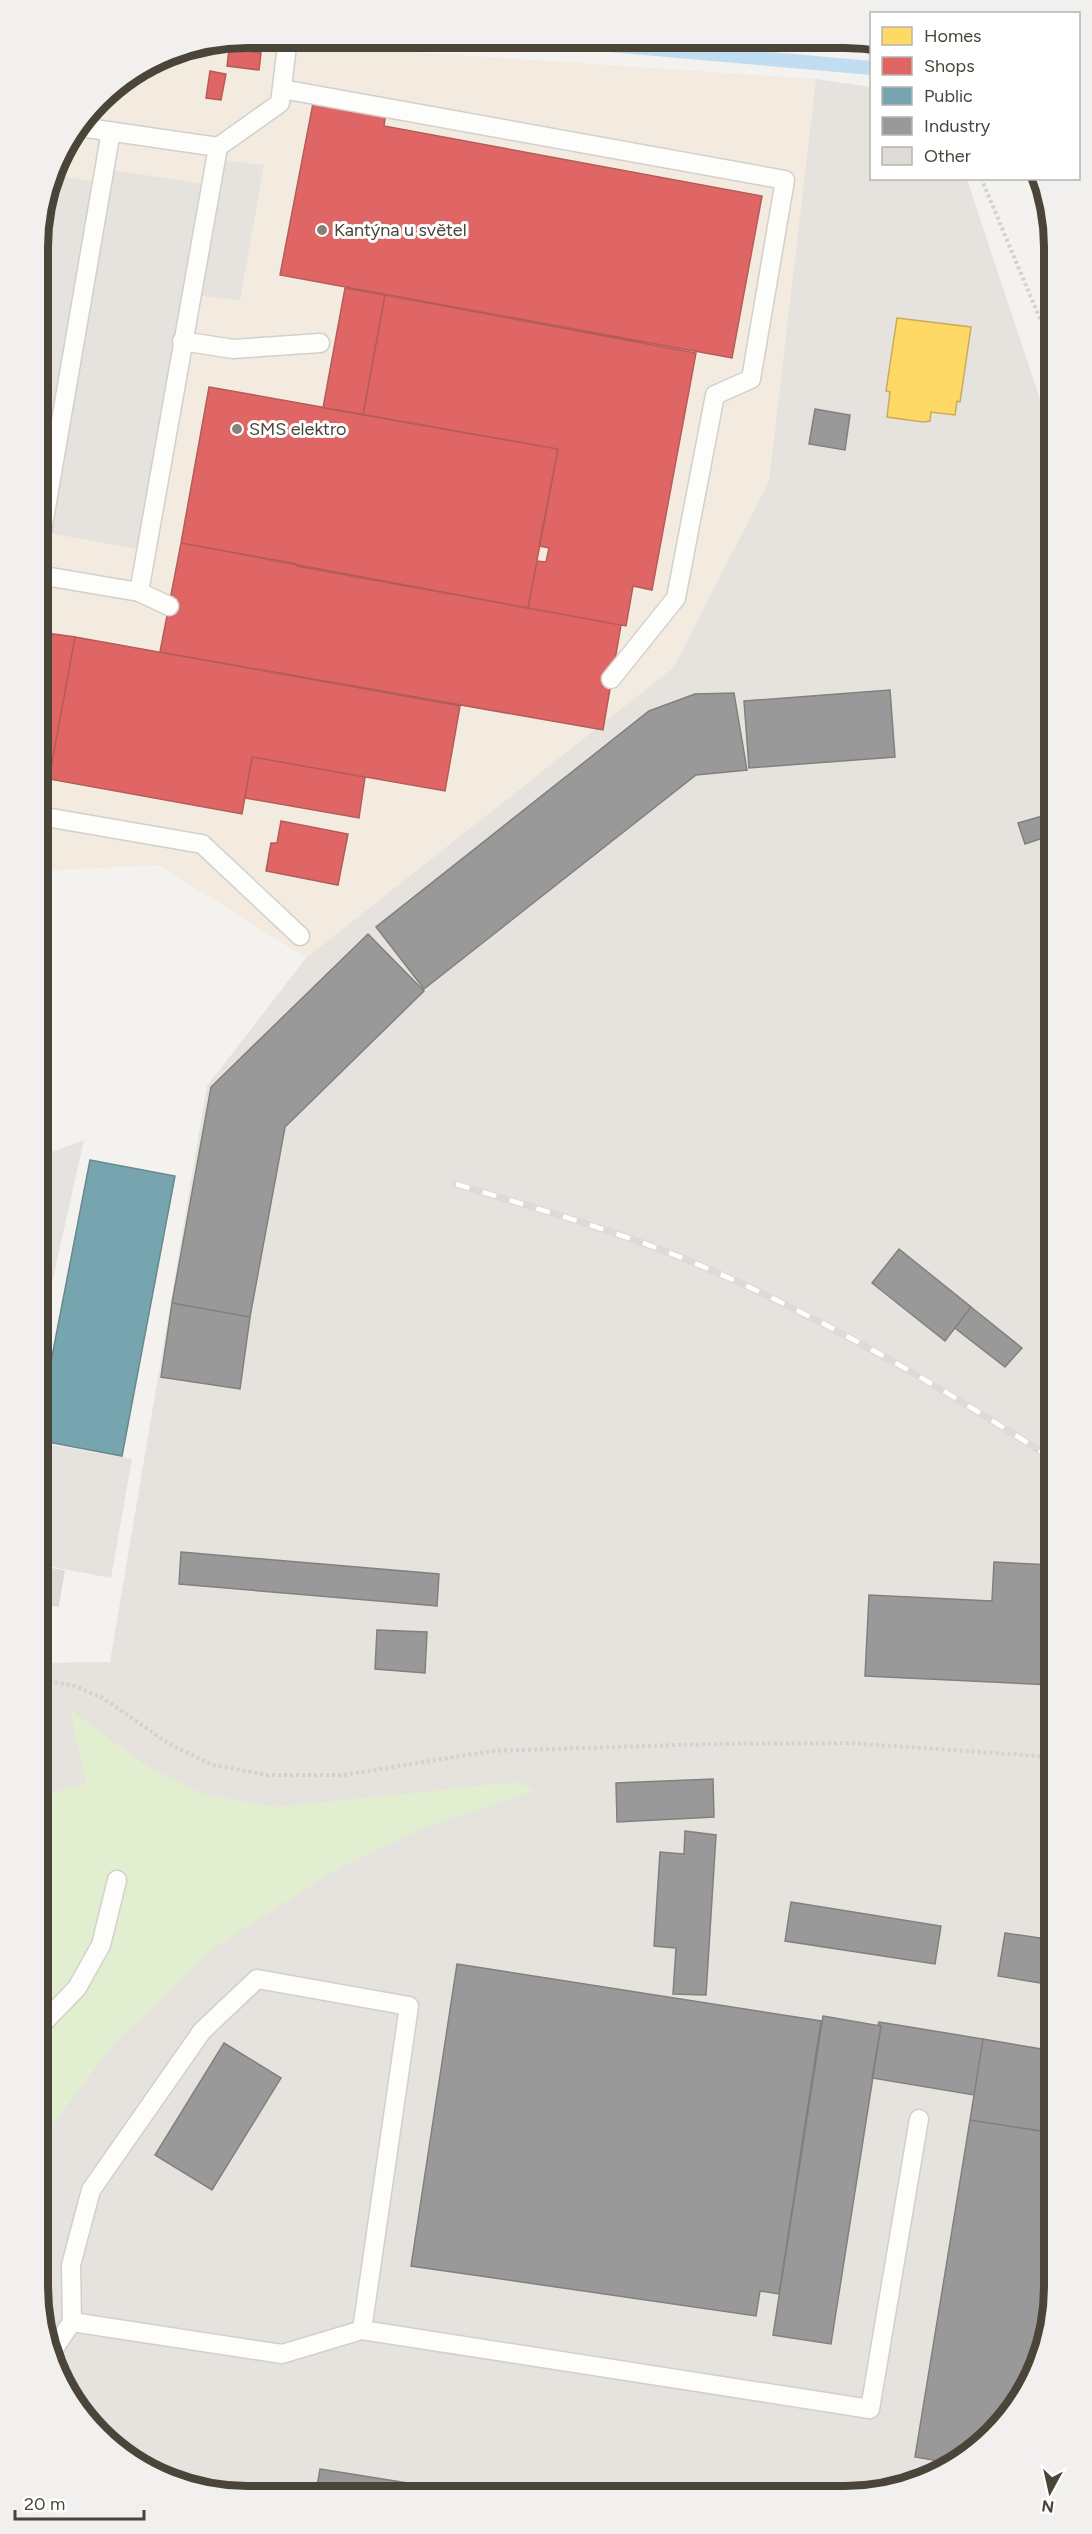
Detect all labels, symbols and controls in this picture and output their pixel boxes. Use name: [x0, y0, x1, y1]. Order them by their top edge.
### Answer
legend: [870, 12, 1080, 180]
text: Homes: [924, 25, 982, 47]
text: Shops: [924, 55, 975, 77]
text: Public: [924, 85, 973, 107]
text: Industry: [924, 115, 991, 137]
text: Other: [924, 145, 971, 167]
place label: Kantýna u světel: [334, 219, 467, 241]
marker: Kantýna u světel: [315, 223, 329, 237]
place label: SMS elektro: [249, 418, 346, 440]
marker: SMS elektro: [230, 422, 244, 436]
north arrow: [1020, 2462, 1080, 2522]
scale bar: [15, 2483, 144, 2521]
text: 20 m: [24, 2493, 65, 2515]
text: N: [1041, 2496, 1055, 2517]

